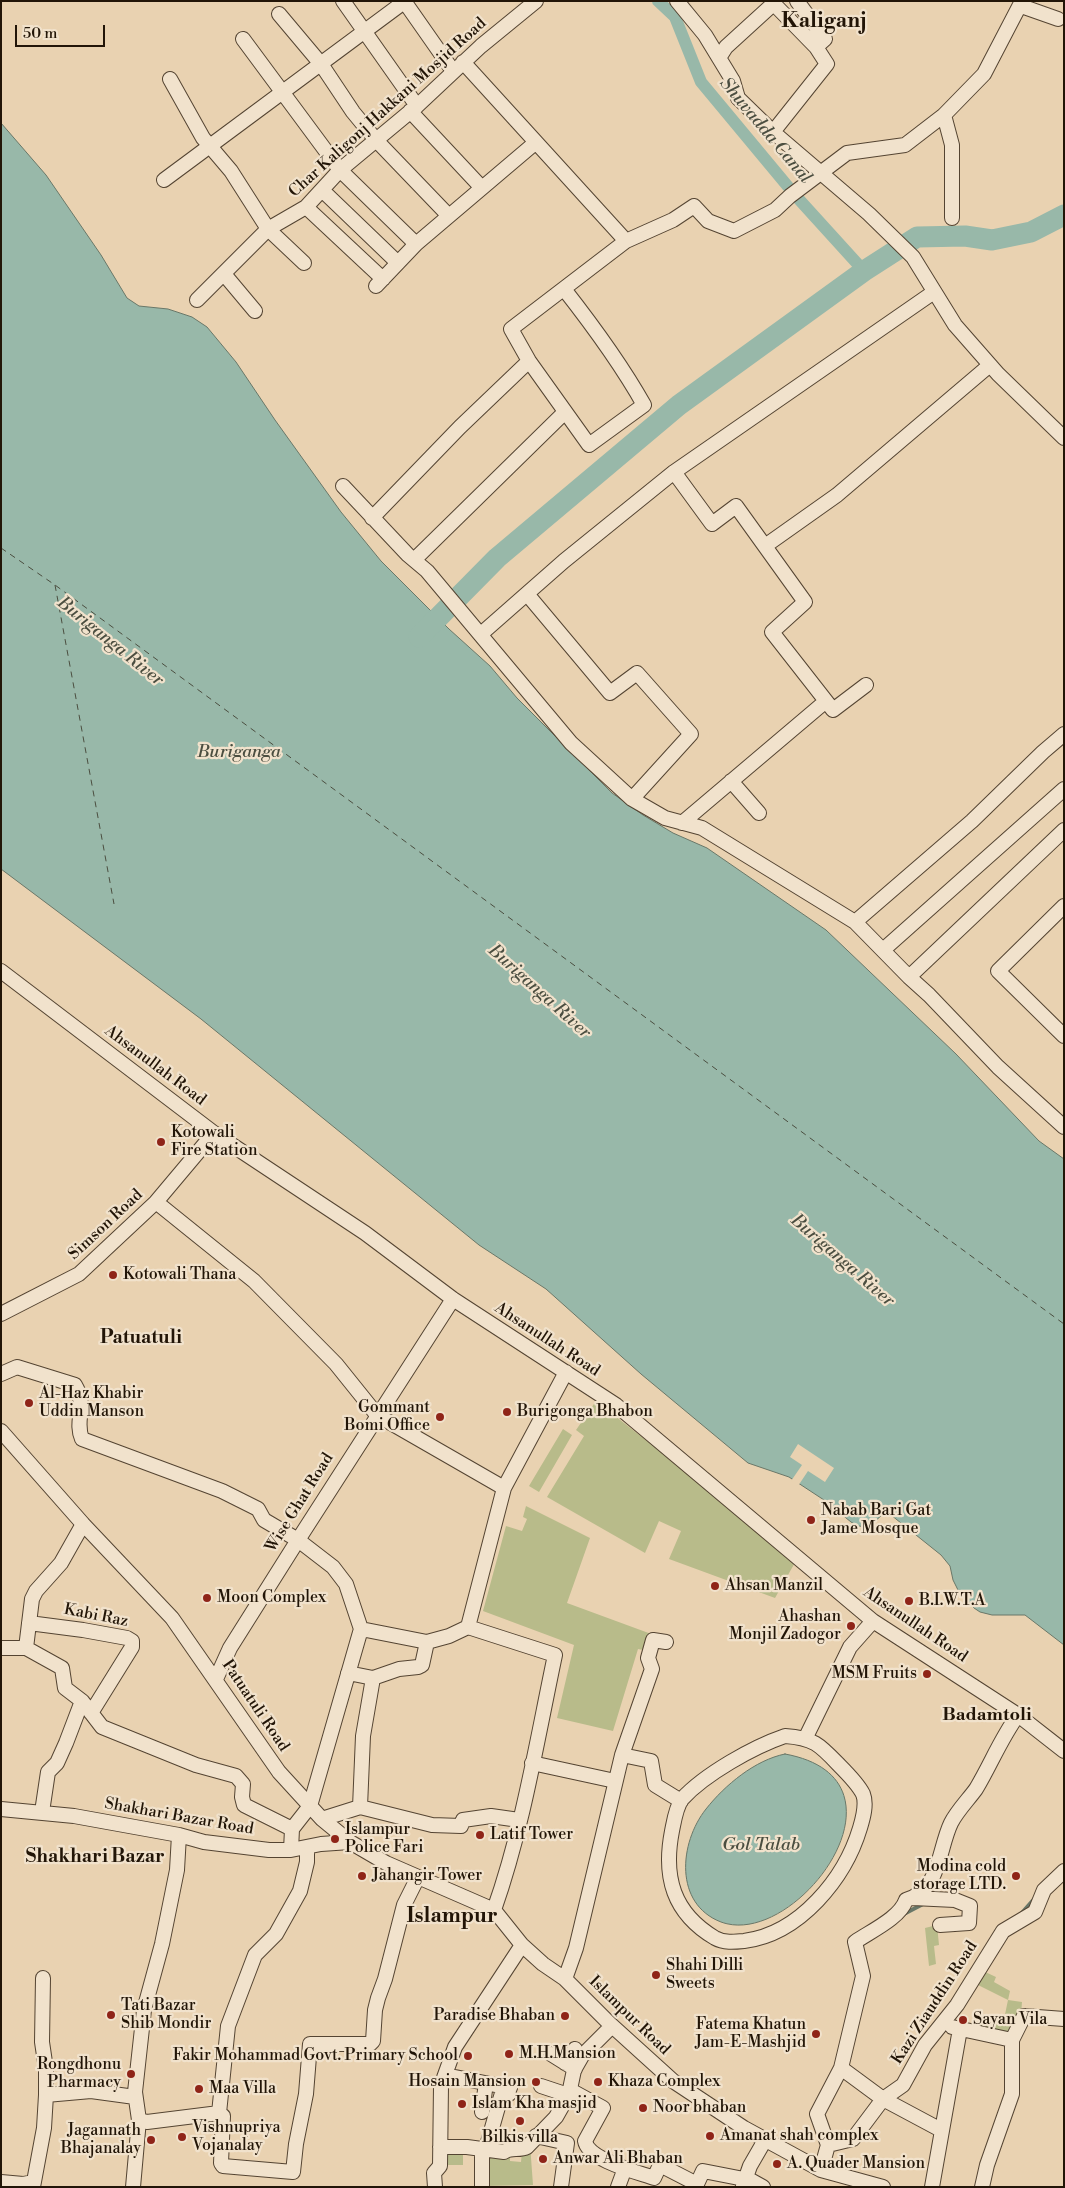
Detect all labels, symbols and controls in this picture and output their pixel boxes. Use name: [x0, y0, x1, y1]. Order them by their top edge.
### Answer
district label: Kaliganj: [781, 9, 867, 35]
street label: Char Kaligonj Hakkani Mosjid Road: [285, 14, 491, 202]
scale bar: [18, 15, 108, 47]
text: 50 m: [23, 24, 57, 43]
water label: Shuvadda Canal: [714, 74, 816, 188]
water label: Buriganga River: [52, 593, 168, 691]
water label: Buriganga: [197, 742, 281, 764]
water label: Buriganga River: [483, 940, 595, 1044]
street label: Ahsanullah Road: [101, 1022, 209, 1110]
place label: Kotowali Fire Station: [171, 1123, 257, 1161]
marker: Kotowali Fire Station: [155, 1136, 167, 1148]
street label: Simson Road: [65, 1186, 147, 1264]
water label: Buriganga River: [786, 1210, 898, 1312]
place label: Kotowali Thana: [123, 1265, 236, 1285]
marker: Kotowali Thana: [107, 1269, 119, 1281]
street label: Ahsanullah Road: [491, 1299, 603, 1381]
district label: Patuatuli: [100, 1327, 182, 1349]
place label: Al-Haz Khabir Uddin Manson: [39, 1384, 144, 1422]
marker: Al-Haz Khabir Uddin Manson: [23, 1397, 35, 1409]
place label: Gommant Bomi Office: [344, 1398, 430, 1436]
place label: Burigonga Bhabon: [517, 1402, 653, 1422]
marker: Burigonga Bhabon: [501, 1406, 513, 1418]
marker: Gommant Bomi Office: [434, 1411, 446, 1423]
street label: Wise Ghat Road: [262, 1450, 338, 1556]
place label: Nabab Bari Gat Jame Mosque: [821, 1501, 931, 1539]
marker: Nabab Bari Gat Jame Mosque: [805, 1514, 817, 1526]
place label: Ahsan Manzil: [725, 1576, 823, 1596]
marker: Ahsan Manzil: [709, 1580, 721, 1592]
street label: Ahsanullah Road: [859, 1583, 971, 1667]
place label: Moon Complex: [217, 1588, 326, 1608]
place label: B.I.W.T.A: [919, 1591, 986, 1611]
marker: Moon Complex: [201, 1592, 213, 1604]
marker: B.I.W.T.A: [903, 1595, 915, 1607]
street label: Kabi Raz: [62, 1600, 130, 1632]
place label: Ahashan Monjil Zadogor: [729, 1607, 841, 1645]
marker: Ahashan Monjil Zadogor: [845, 1620, 857, 1632]
street label: Patuatuli Road: [217, 1657, 293, 1755]
place label: MSM Fruits: [832, 1664, 917, 1684]
marker: MSM Fruits: [921, 1668, 933, 1680]
district label: Badamtoli: [942, 1705, 1032, 1727]
street label: Shakhari Bazar Road: [103, 1794, 255, 1840]
place label: Islampur Police Fari: [345, 1820, 423, 1858]
place label: Latif Tower: [490, 1825, 573, 1845]
marker: Latif Tower: [474, 1829, 486, 1841]
marker: Islampur Police Fari: [329, 1833, 341, 1845]
water label: Gol Talab: [722, 1835, 800, 1857]
district label: Shakhari Bazar: [25, 1846, 165, 1868]
place label: Modina cold storage LTD.: [913, 1857, 1006, 1895]
place label: Jahangir Tower: [372, 1866, 482, 1886]
marker: Jahangir Tower: [356, 1870, 368, 1882]
marker: Modina cold storage LTD.: [1010, 1870, 1022, 1882]
district label: Islampur: [406, 1904, 498, 1930]
street label: Kazi Ziauddin Road: [888, 1938, 982, 2068]
place label: Shahi Dilli Sweets: [666, 1956, 743, 1994]
marker: Shahi Dilli Sweets: [650, 1969, 662, 1981]
street label: Islampur Road: [584, 1972, 674, 2060]
place label: Tati Bazar Shib Mondir: [121, 1996, 211, 2034]
place label: Paradise Bhaban: [433, 2006, 555, 2026]
marker: Tati Bazar Shib Mondir: [105, 2009, 117, 2021]
marker: Paradise Bhaban: [559, 2010, 571, 2022]
place label: Sayan Vila: [973, 2010, 1047, 2030]
marker: Sayan Vila: [957, 2014, 969, 2026]
place label: Fatema Khatun Jam-E-Mashjid: [695, 2015, 806, 2053]
marker: Fatema Khatun Jam-E-Mashjid: [810, 2028, 822, 2040]
place label: M.H.Mansion: [519, 2044, 616, 2064]
place label: Fakir Mohammad Govt. Primary School: [173, 2046, 458, 2066]
marker: M.H.Mansion: [503, 2048, 515, 2060]
marker: Fakir Mohammad Govt. Primary School: [462, 2050, 474, 2062]
place label: Rongdhonu Pharmacy: [37, 2055, 121, 2093]
marker: Rongdhonu Pharmacy: [125, 2068, 137, 2080]
place label: Hosain Mansion: [408, 2072, 526, 2092]
place label: Khaza Complex: [608, 2072, 720, 2092]
marker: Hosain Mansion: [530, 2076, 542, 2088]
marker: Khaza Complex: [592, 2076, 604, 2088]
place label: Maa Villa: [209, 2079, 276, 2099]
marker: Maa Villa: [193, 2083, 205, 2095]
place label: Islam Kha masjid: [472, 2094, 597, 2114]
marker: Islam Kha masjid: [456, 2098, 468, 2110]
place label: Noor bhaban: [653, 2098, 746, 2118]
marker: Noor bhaban: [637, 2102, 649, 2114]
marker: Bilkis villa: [514, 2115, 526, 2127]
place label: Vishnupriya Vojanalay: [192, 2118, 281, 2156]
place label: Jagannath Bhajanalay: [61, 2121, 141, 2159]
place label: Amanat shah complex: [720, 2126, 878, 2146]
place label: Bilkis villa: [482, 2128, 558, 2148]
marker: Amanat shah complex: [704, 2130, 716, 2142]
marker: Vishnupriya Vojanalay: [176, 2131, 188, 2143]
marker: Jagannath Bhajanalay: [145, 2134, 157, 2146]
place label: Anwar Ali Bhaban: [553, 2149, 683, 2169]
marker: Anwar Ali Bhaban: [537, 2153, 549, 2165]
place label: A. Quader Mansion: [787, 2154, 925, 2174]
marker: A. Quader Mansion: [771, 2158, 783, 2170]

